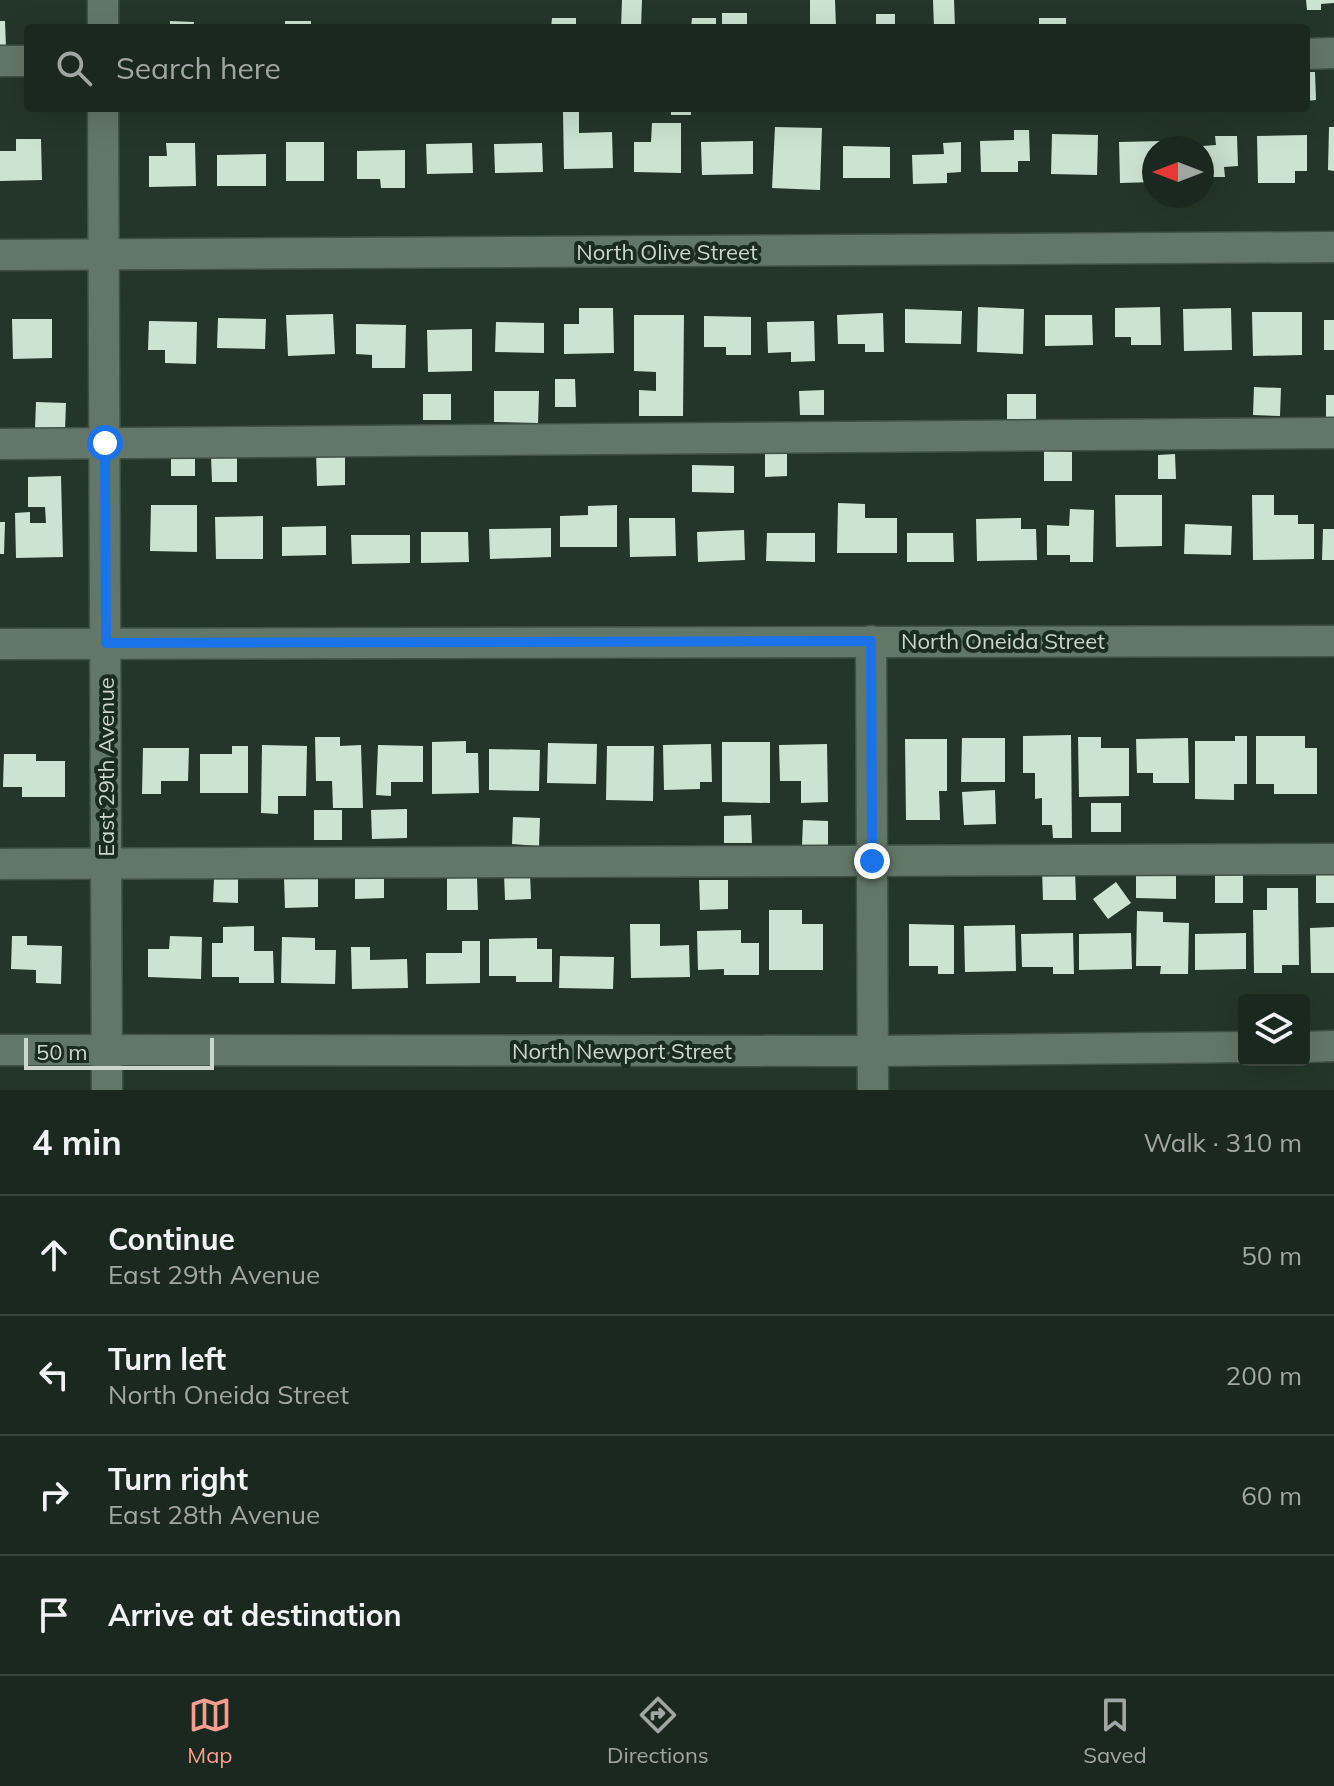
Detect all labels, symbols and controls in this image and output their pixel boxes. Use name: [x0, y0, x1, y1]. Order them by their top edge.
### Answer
search box: [24, 24, 1310, 112]
icon: search: [52, 46, 96, 90]
text: Search here: [116, 49, 281, 87]
north arrow: [1142, 136, 1214, 208]
street label: North Olive Street: [576, 238, 758, 266]
route start: [87, 425, 123, 461]
street label: North Oneida Street: [901, 627, 1105, 655]
street label: East 29th Avenue: [92, 677, 120, 857]
route end: [854, 843, 890, 879]
map controls: [1238, 994, 1310, 1066]
button: layers: [1238, 994, 1310, 1066]
scale bar: [24, 1034, 214, 1070]
street label: North Newport Street: [512, 1037, 732, 1065]
text: 50 m: [36, 1038, 87, 1066]
text: 4 min: [32, 1121, 122, 1164]
text: Walk · 310 m: [1143, 1126, 1302, 1159]
text: Continue: [108, 1220, 235, 1258]
icon: ahead: [32, 1233, 76, 1277]
text: 50 m: [1241, 1239, 1302, 1272]
text: East 29th Avenue: [108, 1258, 320, 1291]
text: Turn left: [108, 1340, 226, 1378]
icon: left: [32, 1353, 76, 1397]
text: 200 m: [1226, 1359, 1302, 1392]
text: North Oneida Street: [108, 1378, 349, 1411]
text: Turn right: [108, 1460, 248, 1498]
icon: right: [32, 1473, 76, 1517]
text: 60 m: [1241, 1479, 1302, 1512]
text: East 28th Avenue: [108, 1498, 320, 1531]
icon: arrive: [32, 1593, 76, 1637]
text: Arrive at destination: [108, 1596, 402, 1634]
tab: Map: [187, 1693, 233, 1769]
tab: Directions: [607, 1693, 709, 1769]
tab: Saved: [1083, 1693, 1147, 1769]

